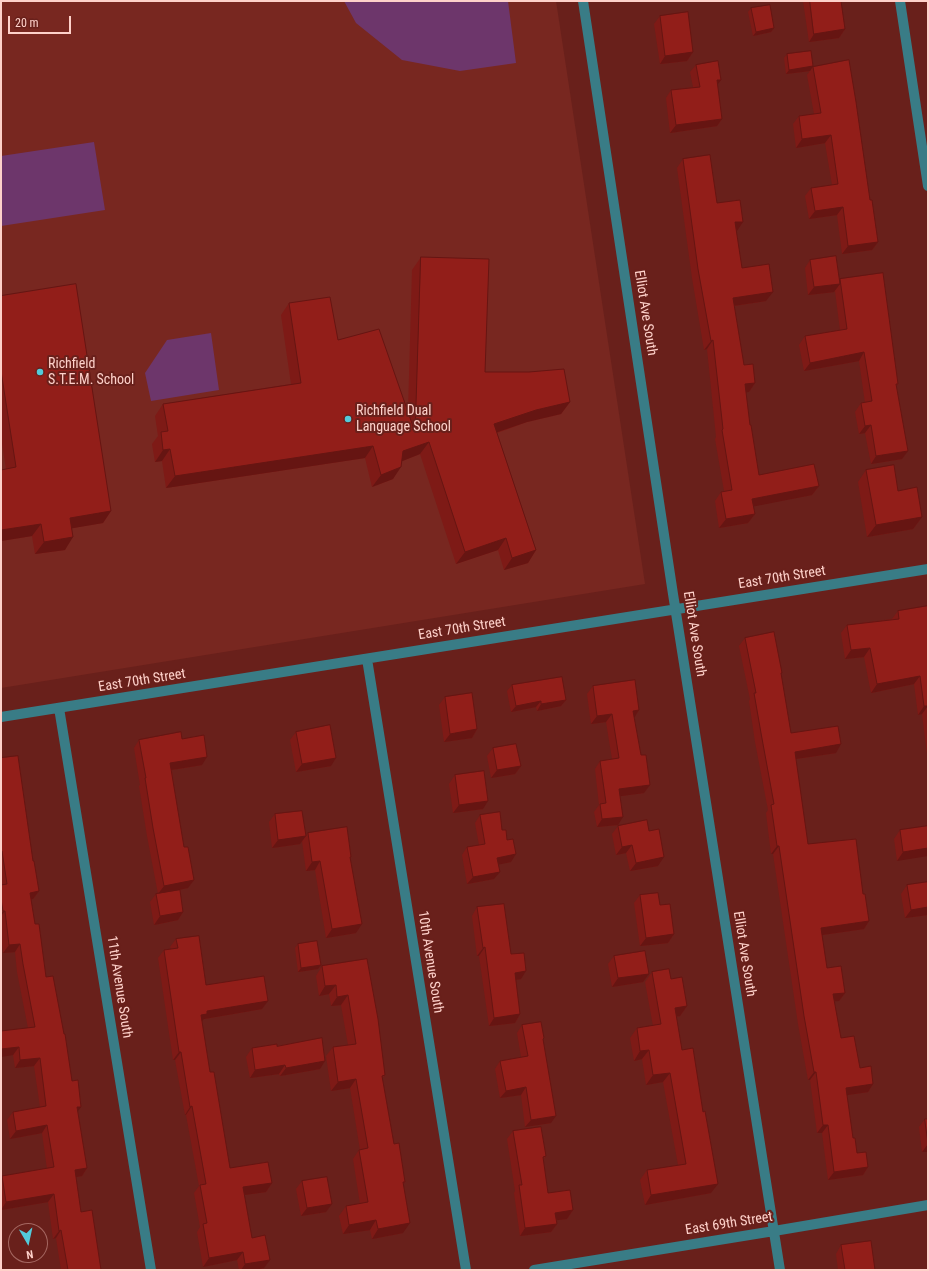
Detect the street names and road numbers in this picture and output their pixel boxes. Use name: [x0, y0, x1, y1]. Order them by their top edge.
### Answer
street label: Elliot Ave South: [630, 269, 660, 357]
street label: East 70th Street: [737, 563, 827, 593]
street label: Elliot Ave South: [679, 590, 709, 678]
street label: East 70th Street: [417, 614, 507, 644]
street label: East 70th Street: [97, 666, 187, 696]
street label: 10th Avenue South: [414, 910, 446, 1014]
street label: Elliot Ave South: [729, 910, 759, 998]
street label: 11th Avenue South: [103, 935, 135, 1039]
street label: East 69th Street: [684, 1209, 774, 1239]

